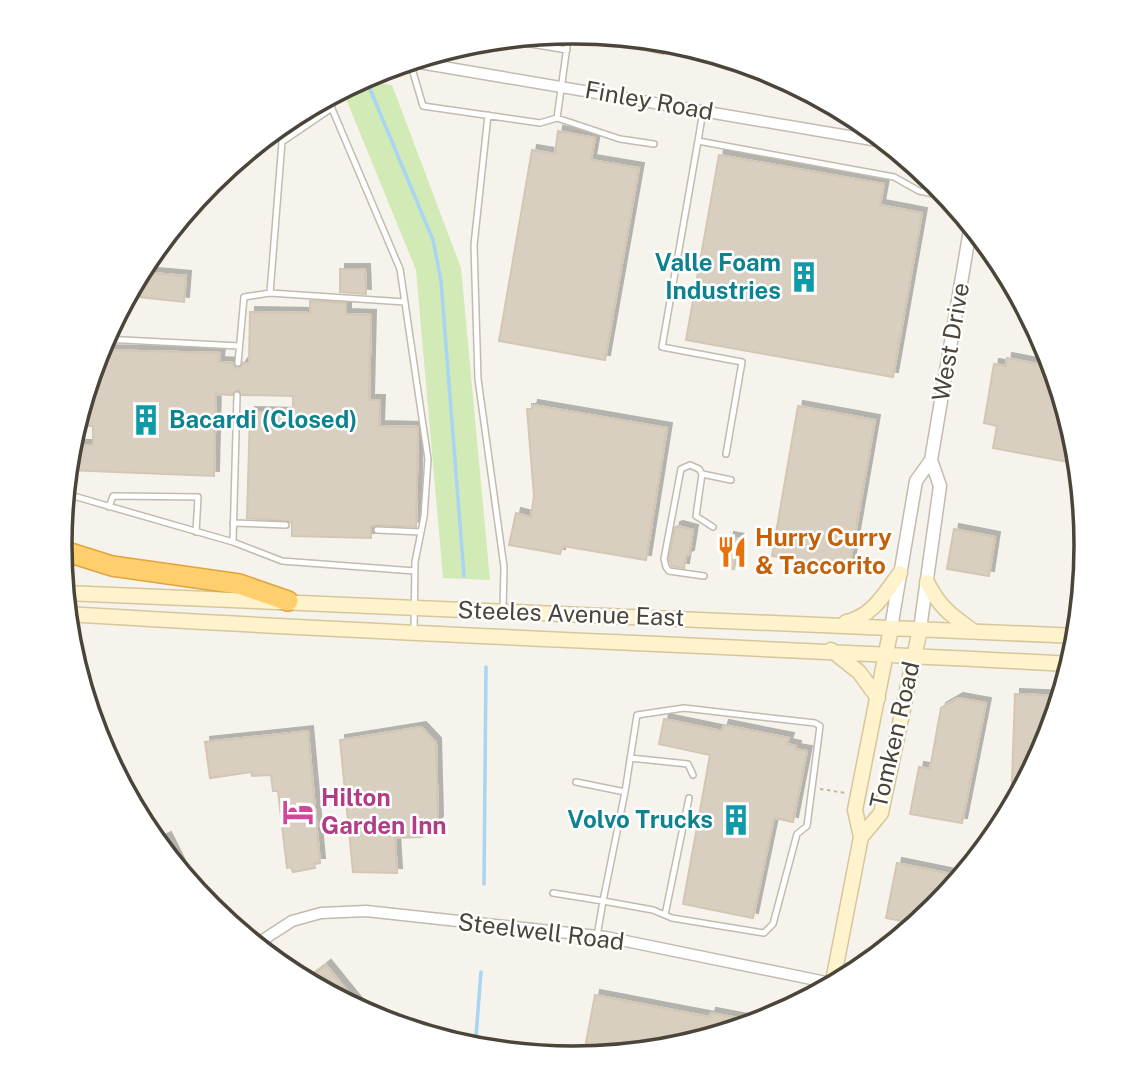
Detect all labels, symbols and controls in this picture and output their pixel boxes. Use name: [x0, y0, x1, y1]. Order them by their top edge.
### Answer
street label: Finley Road: [583, 75, 715, 125]
place label: Valle Foam Industries: [655, 248, 781, 304]
building icon: Valle Foam Industries: [787, 260, 821, 294]
street label: West Drive: [926, 280, 974, 403]
building icon: Bacardi (Closed): [129, 403, 163, 437]
place label: Bacardi (Closed): [169, 405, 357, 433]
place label: Hurry Curry & Taccorito: [755, 523, 892, 579]
restaurant icon: Hurry Curry & Taccorito: [715, 535, 749, 569]
street label: Steeles Avenue East: [457, 595, 685, 631]
street label: Tomken Road: [864, 659, 925, 811]
place label: Hilton Garden Inn: [321, 783, 447, 839]
hotel icon: Hilton Garden Inn: [281, 795, 315, 829]
building icon: Volvo Trucks: [719, 803, 753, 837]
place label: Volvo Trucks: [567, 805, 713, 833]
street label: Steelwell Road: [456, 907, 626, 955]

